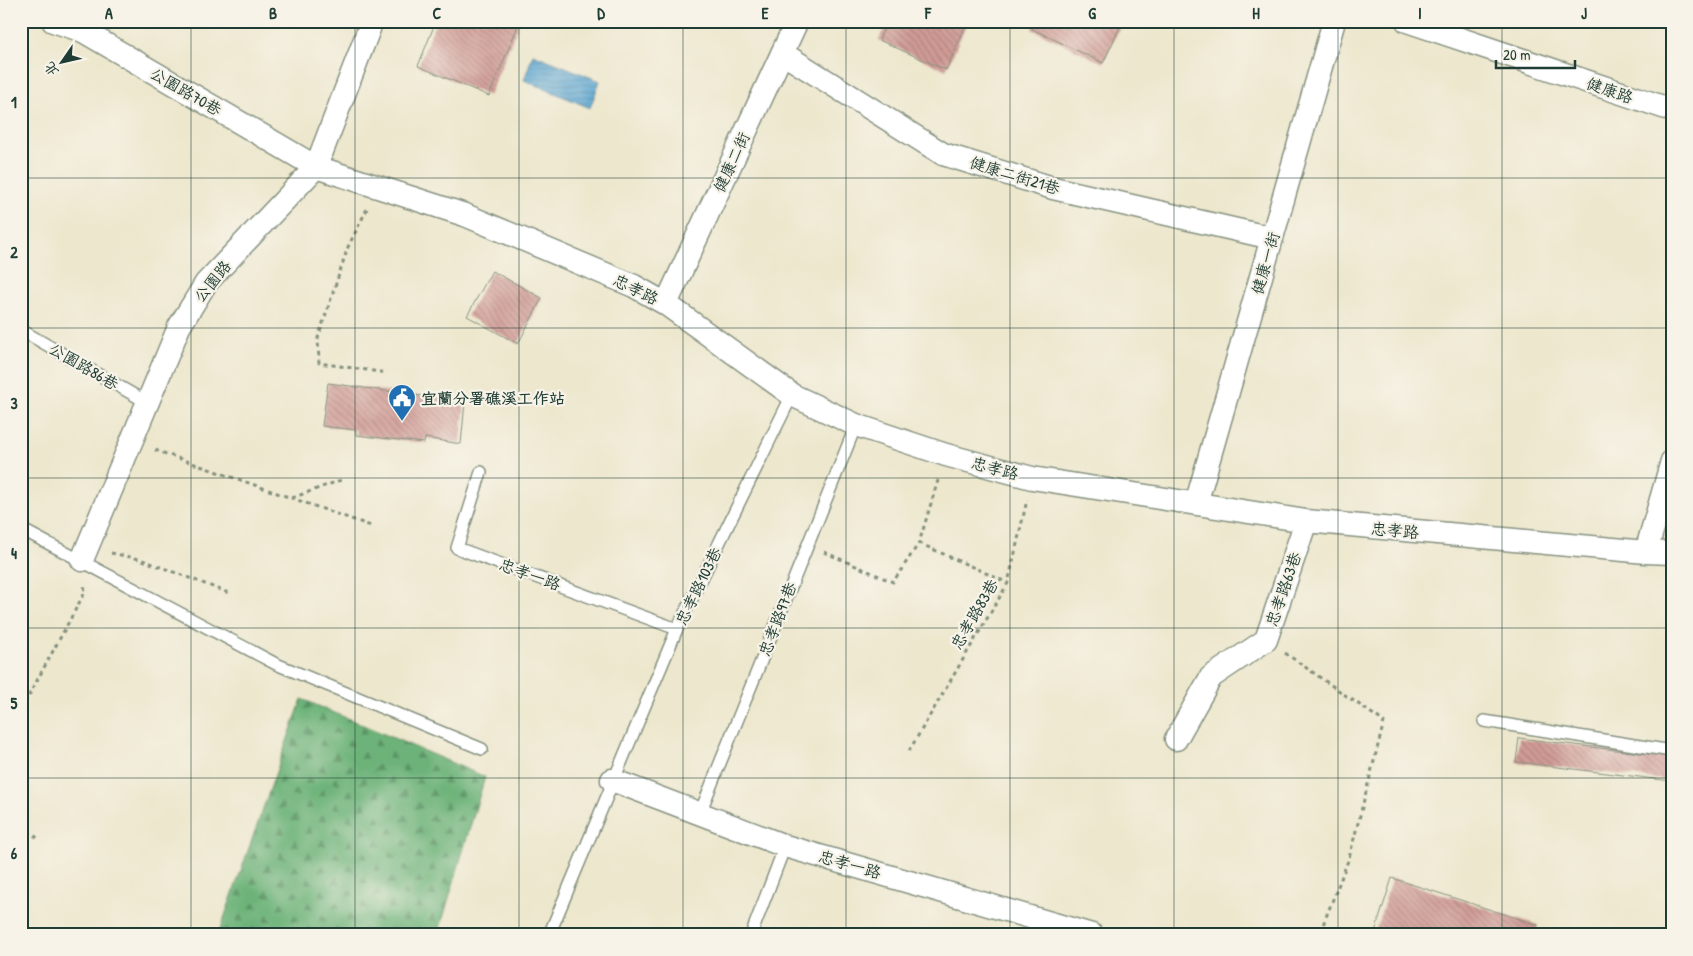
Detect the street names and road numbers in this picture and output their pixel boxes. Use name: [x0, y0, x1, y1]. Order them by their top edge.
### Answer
street label: 公園路70巷: [146, 62, 226, 120]
street label: 健康路: [1584, 72, 1636, 108]
street label: 健康二街: [708, 128, 754, 196]
street label: 健康二街21巷: [967, 151, 1063, 199]
street label: 健康一街: [1246, 229, 1284, 297]
street label: 公園路: [188, 255, 236, 307]
street label: 忠孝路: [610, 269, 662, 309]
street label: 公園路86巷: [45, 337, 123, 395]
street label: 忠孝路: [969, 451, 1021, 485]
street label: 忠孝路: [1370, 517, 1420, 543]
street label: 忠孝路103巷: [670, 543, 726, 629]
street label: 忠孝路63巷: [1260, 549, 1306, 629]
street label: 忠孝一路: [496, 553, 564, 595]
street label: 忠孝路83巷: [945, 575, 1003, 653]
street label: 忠孝路97巷: [753, 579, 801, 659]
street label: 忠孝一路: [816, 845, 884, 883]

